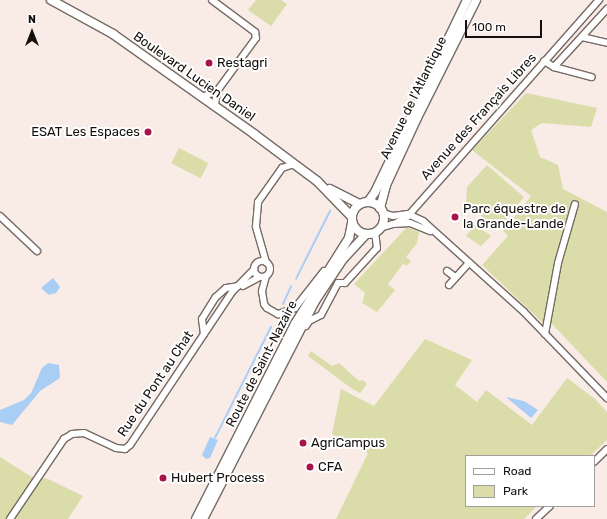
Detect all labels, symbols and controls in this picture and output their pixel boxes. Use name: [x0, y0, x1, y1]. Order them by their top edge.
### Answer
north arrow: [12, 12, 52, 52]
scale bar: [467, 12, 544, 38]
text: N: [28, 13, 36, 26]
text: 100 m: [472, 20, 506, 34]
street label: Boulevard Lucien Daniel: [130, 29, 258, 125]
street label: Avenue de l'Atlantique: [377, 34, 451, 162]
street label: Avenue des Français Libres: [418, 50, 540, 184]
place label: Restagri: [217, 55, 267, 71]
marker: Restagri: [204, 58, 214, 68]
place label: ESAT Les Espaces: [31, 124, 140, 140]
marker: ESAT Les Espaces: [143, 127, 153, 137]
place label: Parc équestre de la Grande-Lande: [463, 202, 566, 233]
marker: Parc équestre de la Grande-Lande: [450, 212, 460, 222]
street label: Route de Saint-Nazaire: [223, 298, 301, 430]
street label: Rue du Pont au Chat: [115, 328, 197, 440]
place label: AgriCampus: [311, 435, 385, 451]
marker: AgriCampus: [298, 438, 308, 448]
legend: [465, 455, 595, 507]
place label: CFA: [318, 459, 342, 475]
marker: CFA: [305, 462, 315, 472]
text: Road: [503, 464, 531, 478]
place label: Hubert Process: [171, 470, 265, 486]
marker: Hubert Process: [158, 473, 168, 483]
text: Park: [503, 484, 528, 498]

